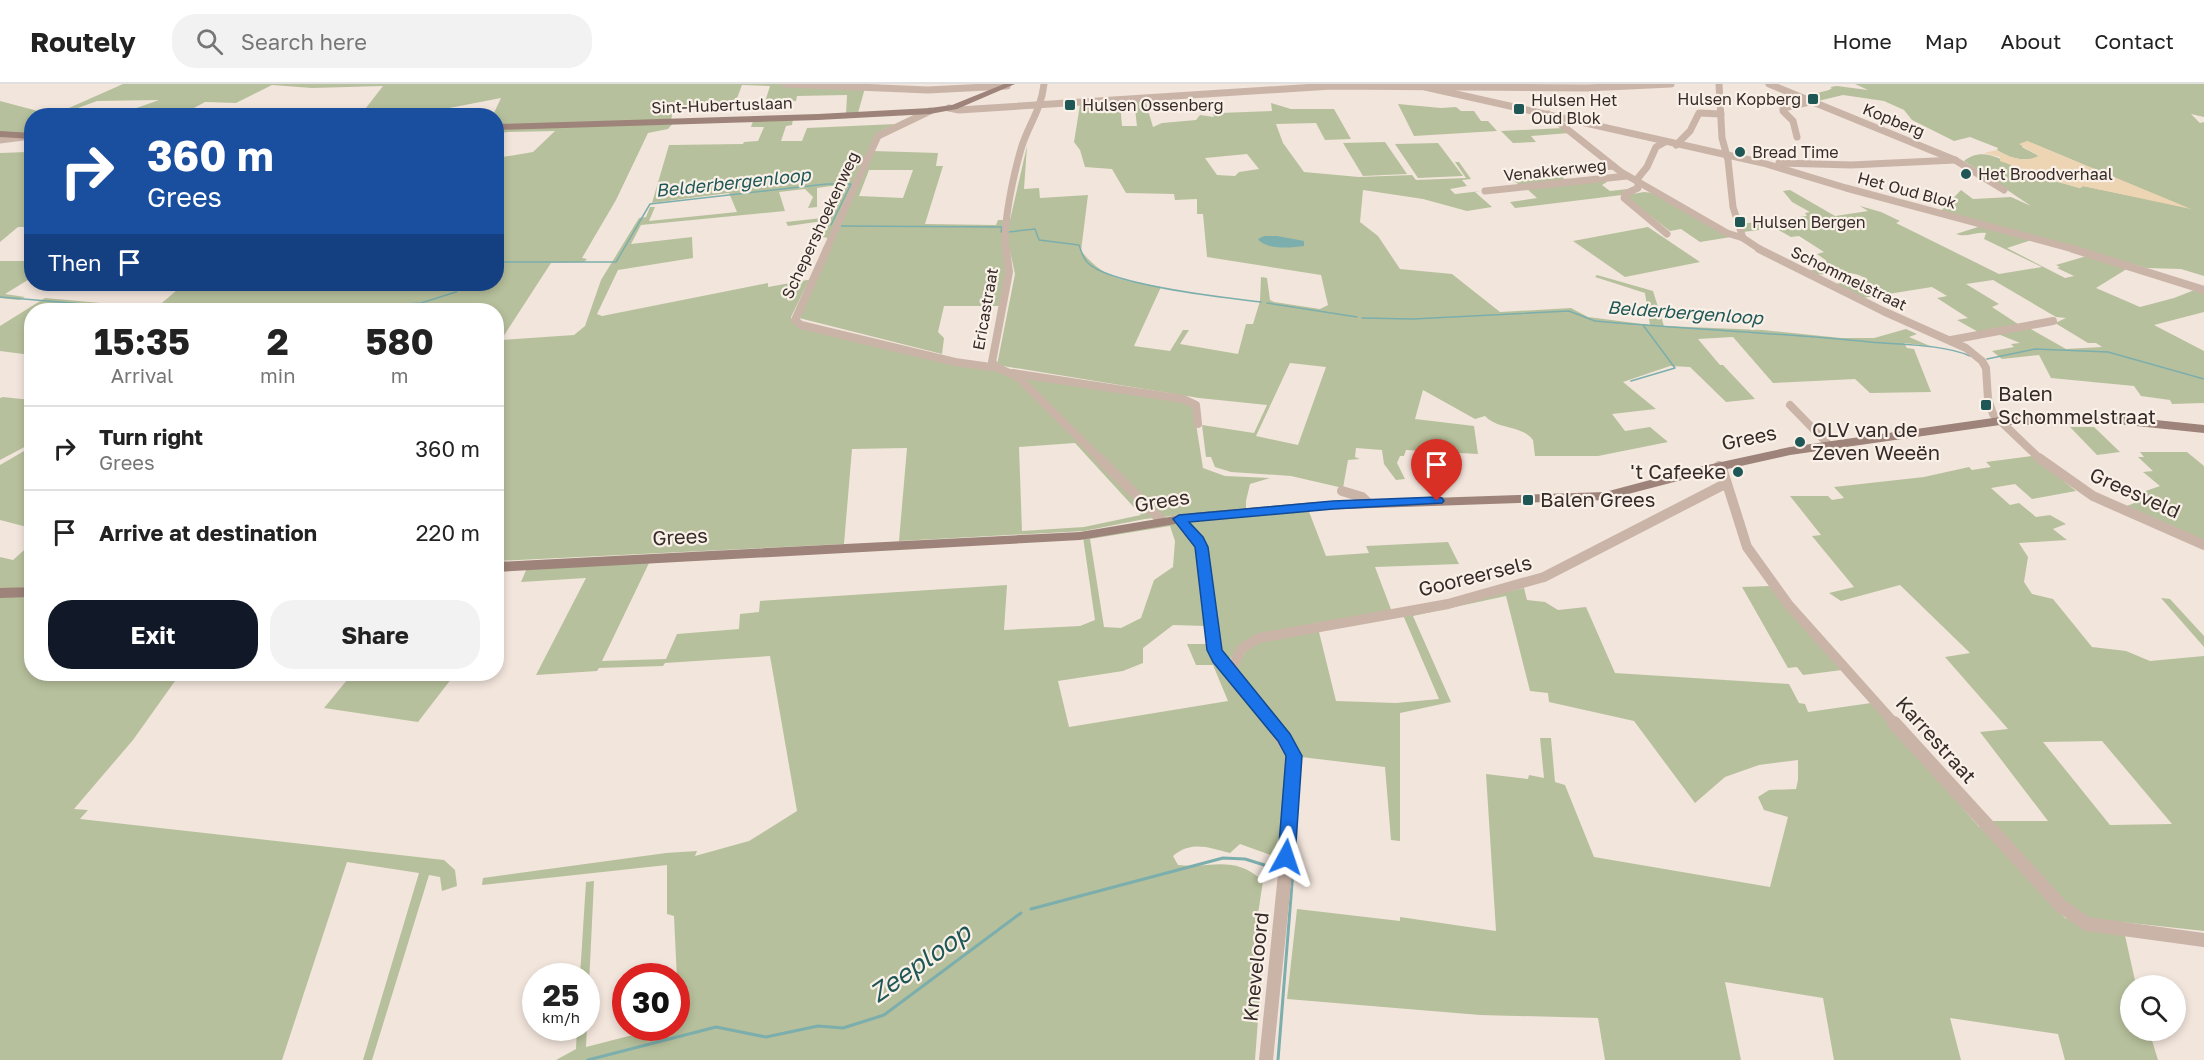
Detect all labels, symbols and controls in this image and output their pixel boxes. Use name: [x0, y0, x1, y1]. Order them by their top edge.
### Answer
search box: [172, 14, 592, 68]
text: Routely: [30, 25, 136, 58]
icon: search: [193, 25, 226, 58]
text: Search here: [241, 28, 367, 55]
text: Home: [1832, 28, 1892, 54]
text: Map: [1925, 28, 1968, 54]
text: About: [2001, 28, 2061, 54]
text: Contact: [2094, 28, 2174, 54]
place label: Hulsen Kopberg: [1677, 89, 1801, 109]
place label: Hulsen Het Oud Blok: [1531, 90, 1617, 128]
marker: Hulsen Kopberg: [1806, 92, 1820, 106]
street label: Sint-Hubertuslaan: [651, 93, 793, 117]
place label: Hulsen Ossenberg: [1082, 95, 1224, 115]
marker: Hulsen Ossenberg: [1063, 98, 1077, 112]
street label: Kopberg: [1860, 99, 1928, 141]
marker: Hulsen Het Oud Blok: [1512, 102, 1526, 116]
text: 360 m: [147, 130, 274, 180]
icon: right: [48, 132, 126, 210]
place label: Bread Time: [1752, 142, 1839, 162]
marker: Bread Time: [1733, 145, 1747, 159]
street label: Schepershoekenweg: [777, 148, 863, 302]
street label: Venakkerweg: [1503, 155, 1607, 185]
water label: Belderbergenloop: [654, 163, 813, 201]
place label: Het Broodverhaal: [1978, 164, 2113, 184]
street label: Het Oud Blok: [1855, 167, 1959, 213]
marker: Het Broodverhaal: [1959, 167, 1973, 181]
text: Grees: [147, 181, 222, 213]
place label: Hulsen Bergen: [1752, 212, 1866, 232]
marker: Hulsen Bergen: [1733, 215, 1747, 229]
street label: Schommelstraat: [1788, 241, 1910, 315]
icon: arrive: [113, 246, 146, 279]
text: Then: [48, 249, 101, 276]
street label: Ericastraat: [968, 266, 1002, 352]
water label: Belderbergenloop: [1607, 296, 1765, 329]
text: 15:35: [94, 320, 190, 363]
text: 2: [267, 320, 289, 363]
text: 580: [366, 320, 434, 363]
text: Arrival: [111, 363, 173, 387]
text: min: [260, 363, 295, 387]
text: m: [391, 363, 409, 387]
place label: Balen Schommelstraat: [1998, 381, 2156, 428]
marker: Balen Schommelstraat: [1979, 398, 1993, 412]
place label: OLV van de Zeven Weeën: [1812, 417, 1940, 464]
street label: Grees: [1719, 420, 1778, 455]
text: Turn right: [99, 423, 203, 450]
icon: right: [48, 432, 81, 465]
text: 360 m: [415, 435, 480, 462]
marker: OLV van de Zeven Weeën: [1793, 435, 1807, 449]
pin: [1411, 439, 1462, 501]
icon: arrive: [1420, 448, 1453, 481]
text: Grees: [99, 450, 155, 474]
place label: 't Cafeeke: [1630, 459, 1726, 483]
street label: Greesveld: [2086, 462, 2184, 523]
marker: 't Cafeeke: [1731, 465, 1745, 479]
street label: Grees: [1133, 484, 1191, 516]
place label: Balen Grees: [1540, 487, 1655, 511]
marker: Balen Grees: [1521, 493, 1535, 507]
icon: arrive: [48, 516, 81, 549]
text: Arrive at destination: [99, 519, 317, 546]
text: 220 m: [416, 519, 480, 546]
street label: Grees: [652, 523, 708, 549]
street label: Gooreersels: [1416, 549, 1534, 601]
button: Exit: [48, 600, 258, 669]
button: Share: [270, 600, 480, 669]
street label: Karrestraat: [1892, 691, 1982, 788]
position arrow: [1254, 825, 1318, 889]
street label: Kneveloord: [1237, 911, 1273, 1023]
water label: Zeeploop: [863, 915, 978, 1009]
speed limit sign: 30: [612, 963, 690, 1041]
map controls: [2120, 975, 2186, 1041]
button: search: [2120, 975, 2186, 1041]
text: 25: [543, 977, 579, 1013]
text: km/h: [542, 1008, 580, 1026]

